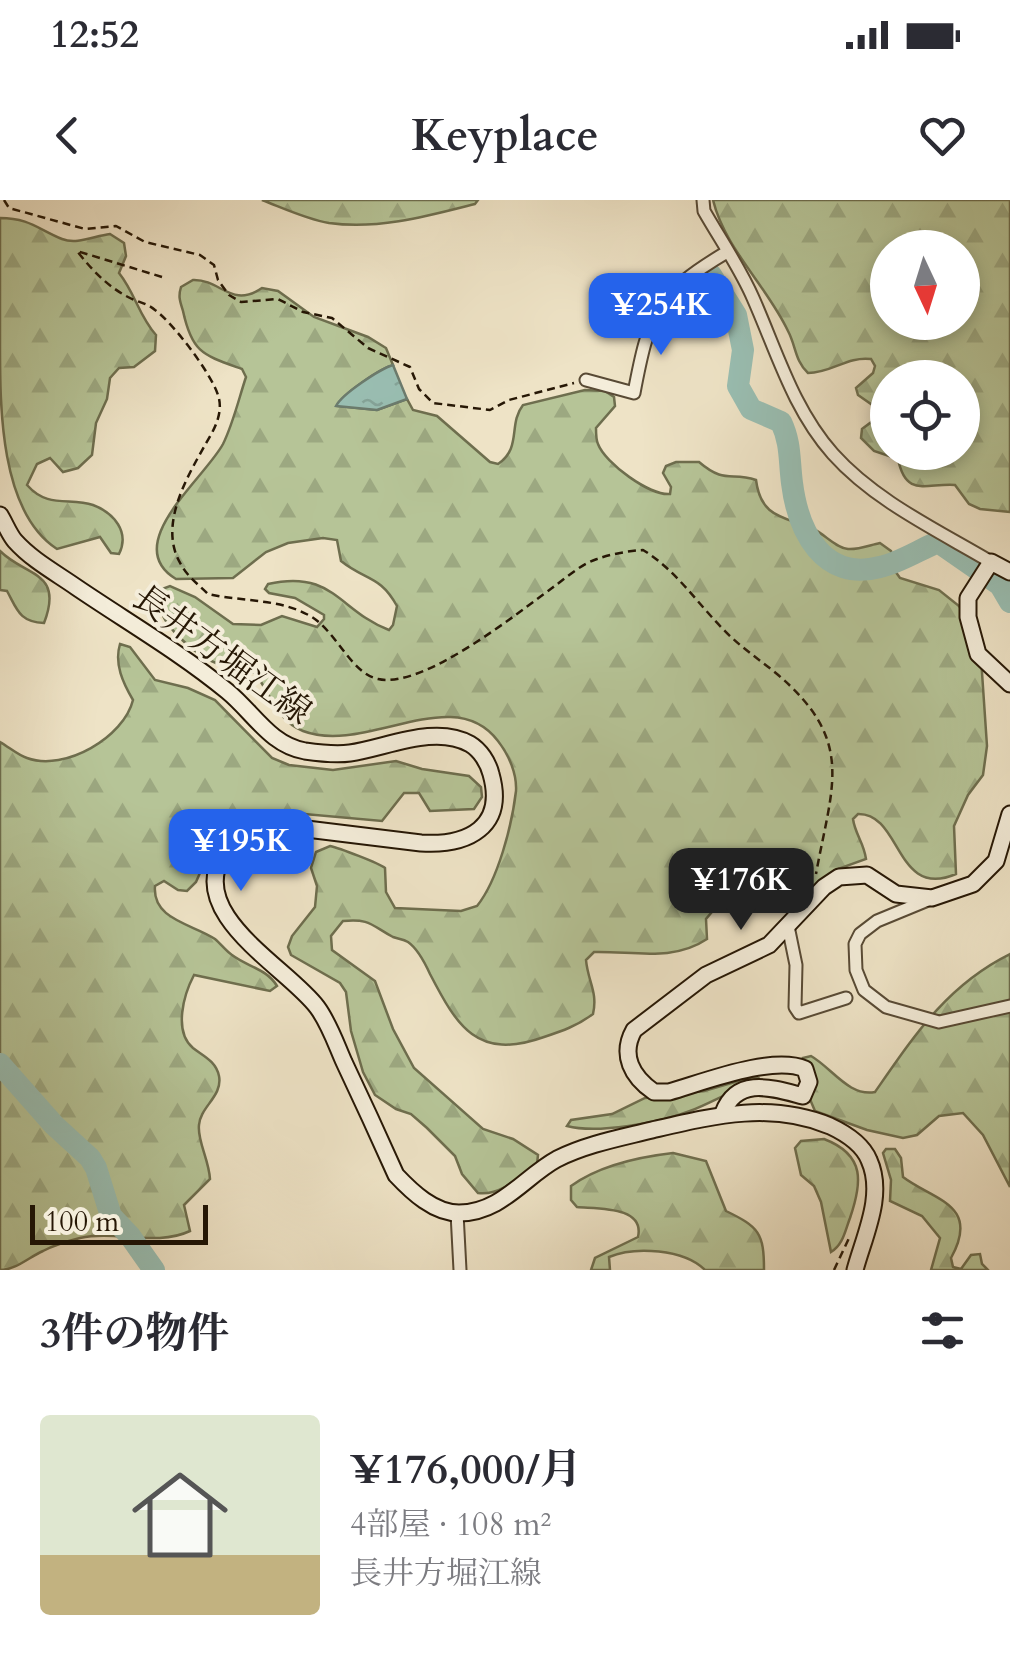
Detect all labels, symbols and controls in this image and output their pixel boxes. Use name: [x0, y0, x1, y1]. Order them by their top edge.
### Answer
text: 12:52: [50, 9, 139, 61]
text: Keyplace: [411, 105, 599, 166]
icon: back: [40, 108, 95, 163]
icon: heart: [915, 108, 970, 163]
north arrow: [870, 230, 980, 340]
map controls: [870, 230, 980, 470]
pin: ¥254K: [591, 273, 731, 358]
text: ¥254K: [611, 283, 711, 327]
button: locate: [870, 360, 980, 470]
street label: 長井方堀江線: [123, 574, 321, 736]
pin: ¥195K: [171, 809, 311, 894]
text: ¥195K: [191, 819, 291, 863]
pin: ¥176K: [671, 848, 811, 933]
text: ¥176K: [691, 858, 791, 902]
scale bar: [30, 1200, 208, 1244]
text: 100 m: [45, 1203, 119, 1241]
icon: filters: [915, 1303, 970, 1358]
text: 3件の物件: [40, 1305, 230, 1362]
text: ¥176,000/月: [350, 1441, 582, 1498]
icon: home: [120, 1455, 240, 1575]
text: 4部屋 · 108 m²: [350, 1503, 551, 1547]
text: 長井方堀江線: [350, 1552, 542, 1596]

